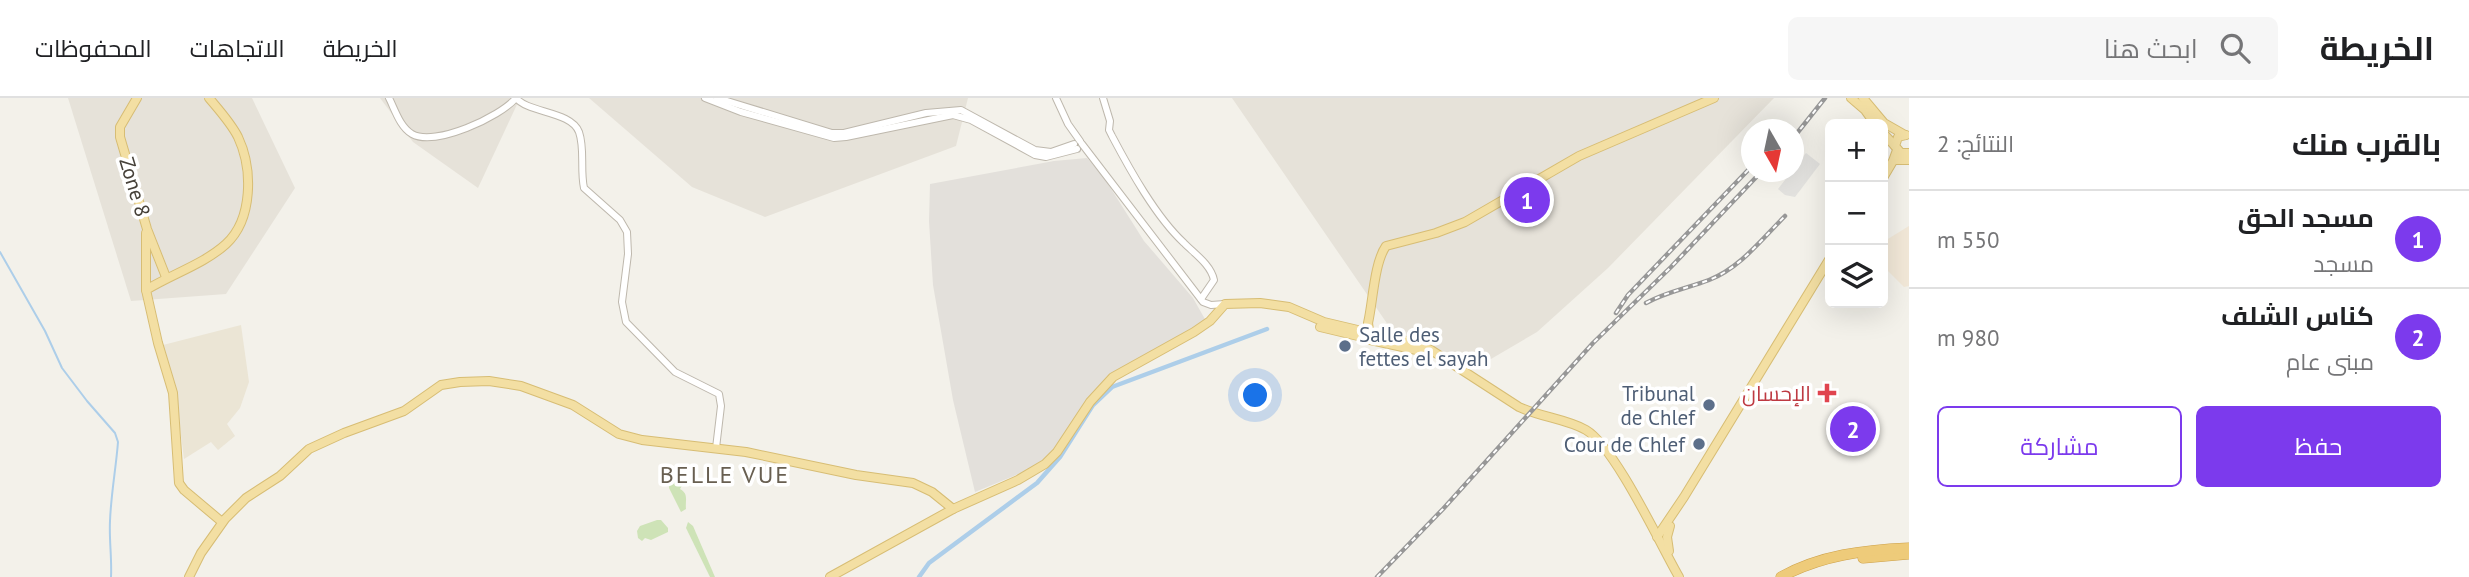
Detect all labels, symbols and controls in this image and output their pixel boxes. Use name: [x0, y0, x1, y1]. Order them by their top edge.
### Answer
search box: [1788, 17, 2278, 80]
text: الخريطة: [2320, 26, 2434, 69]
icon: search: [2216, 29, 2254, 67]
text: ابحث هنا: [2104, 32, 2198, 65]
text: المحفوظات: [35, 33, 152, 64]
text: الاتجاهات: [190, 33, 285, 64]
text: الخريطة: [323, 33, 398, 64]
north arrow: [1741, 119, 1804, 182]
map controls: [1825, 119, 1888, 308]
button: +: [1825, 119, 1888, 182]
text: بالقرب منك: [2292, 124, 2441, 163]
text: النتائج: 2: [1937, 129, 2014, 158]
street label: Zone 8: [113, 154, 157, 220]
pin: 1: [1504, 174, 1550, 226]
button: −: [1825, 182, 1888, 245]
text: مسجد الحق: [2238, 201, 2374, 234]
text: 550 m: [1937, 225, 1999, 254]
text: 1: [2411, 225, 2425, 254]
button: layers: [1825, 245, 1888, 308]
text: مسجد: [2313, 249, 2374, 278]
text: كناس الشلف: [2221, 299, 2374, 332]
place label: Salle des fettes el sayah: [1359, 321, 1489, 372]
text: 980 m: [1937, 323, 1999, 352]
text: 2: [2411, 323, 2425, 352]
marker: Salle des fettes el sayah: [1337, 338, 1353, 354]
text: مبنى عام: [2286, 347, 2374, 376]
your location: [1238, 378, 1272, 412]
place label: Tribunal de Chlef: [1620, 380, 1696, 431]
place label: الإحسان: [1742, 380, 1811, 407]
marker: الإحسان: [1817, 383, 1837, 403]
marker: Tribunal de Chlef: [1701, 397, 1717, 413]
pin: 2: [1830, 403, 1876, 455]
button: مشاركة: [1937, 406, 2182, 487]
button: حفظ: [2196, 406, 2441, 487]
place label: Cour de Chlef: [1564, 431, 1686, 458]
marker: Cour de Chlef: [1691, 436, 1707, 452]
district label: BELLE VUE: [660, 459, 790, 490]

